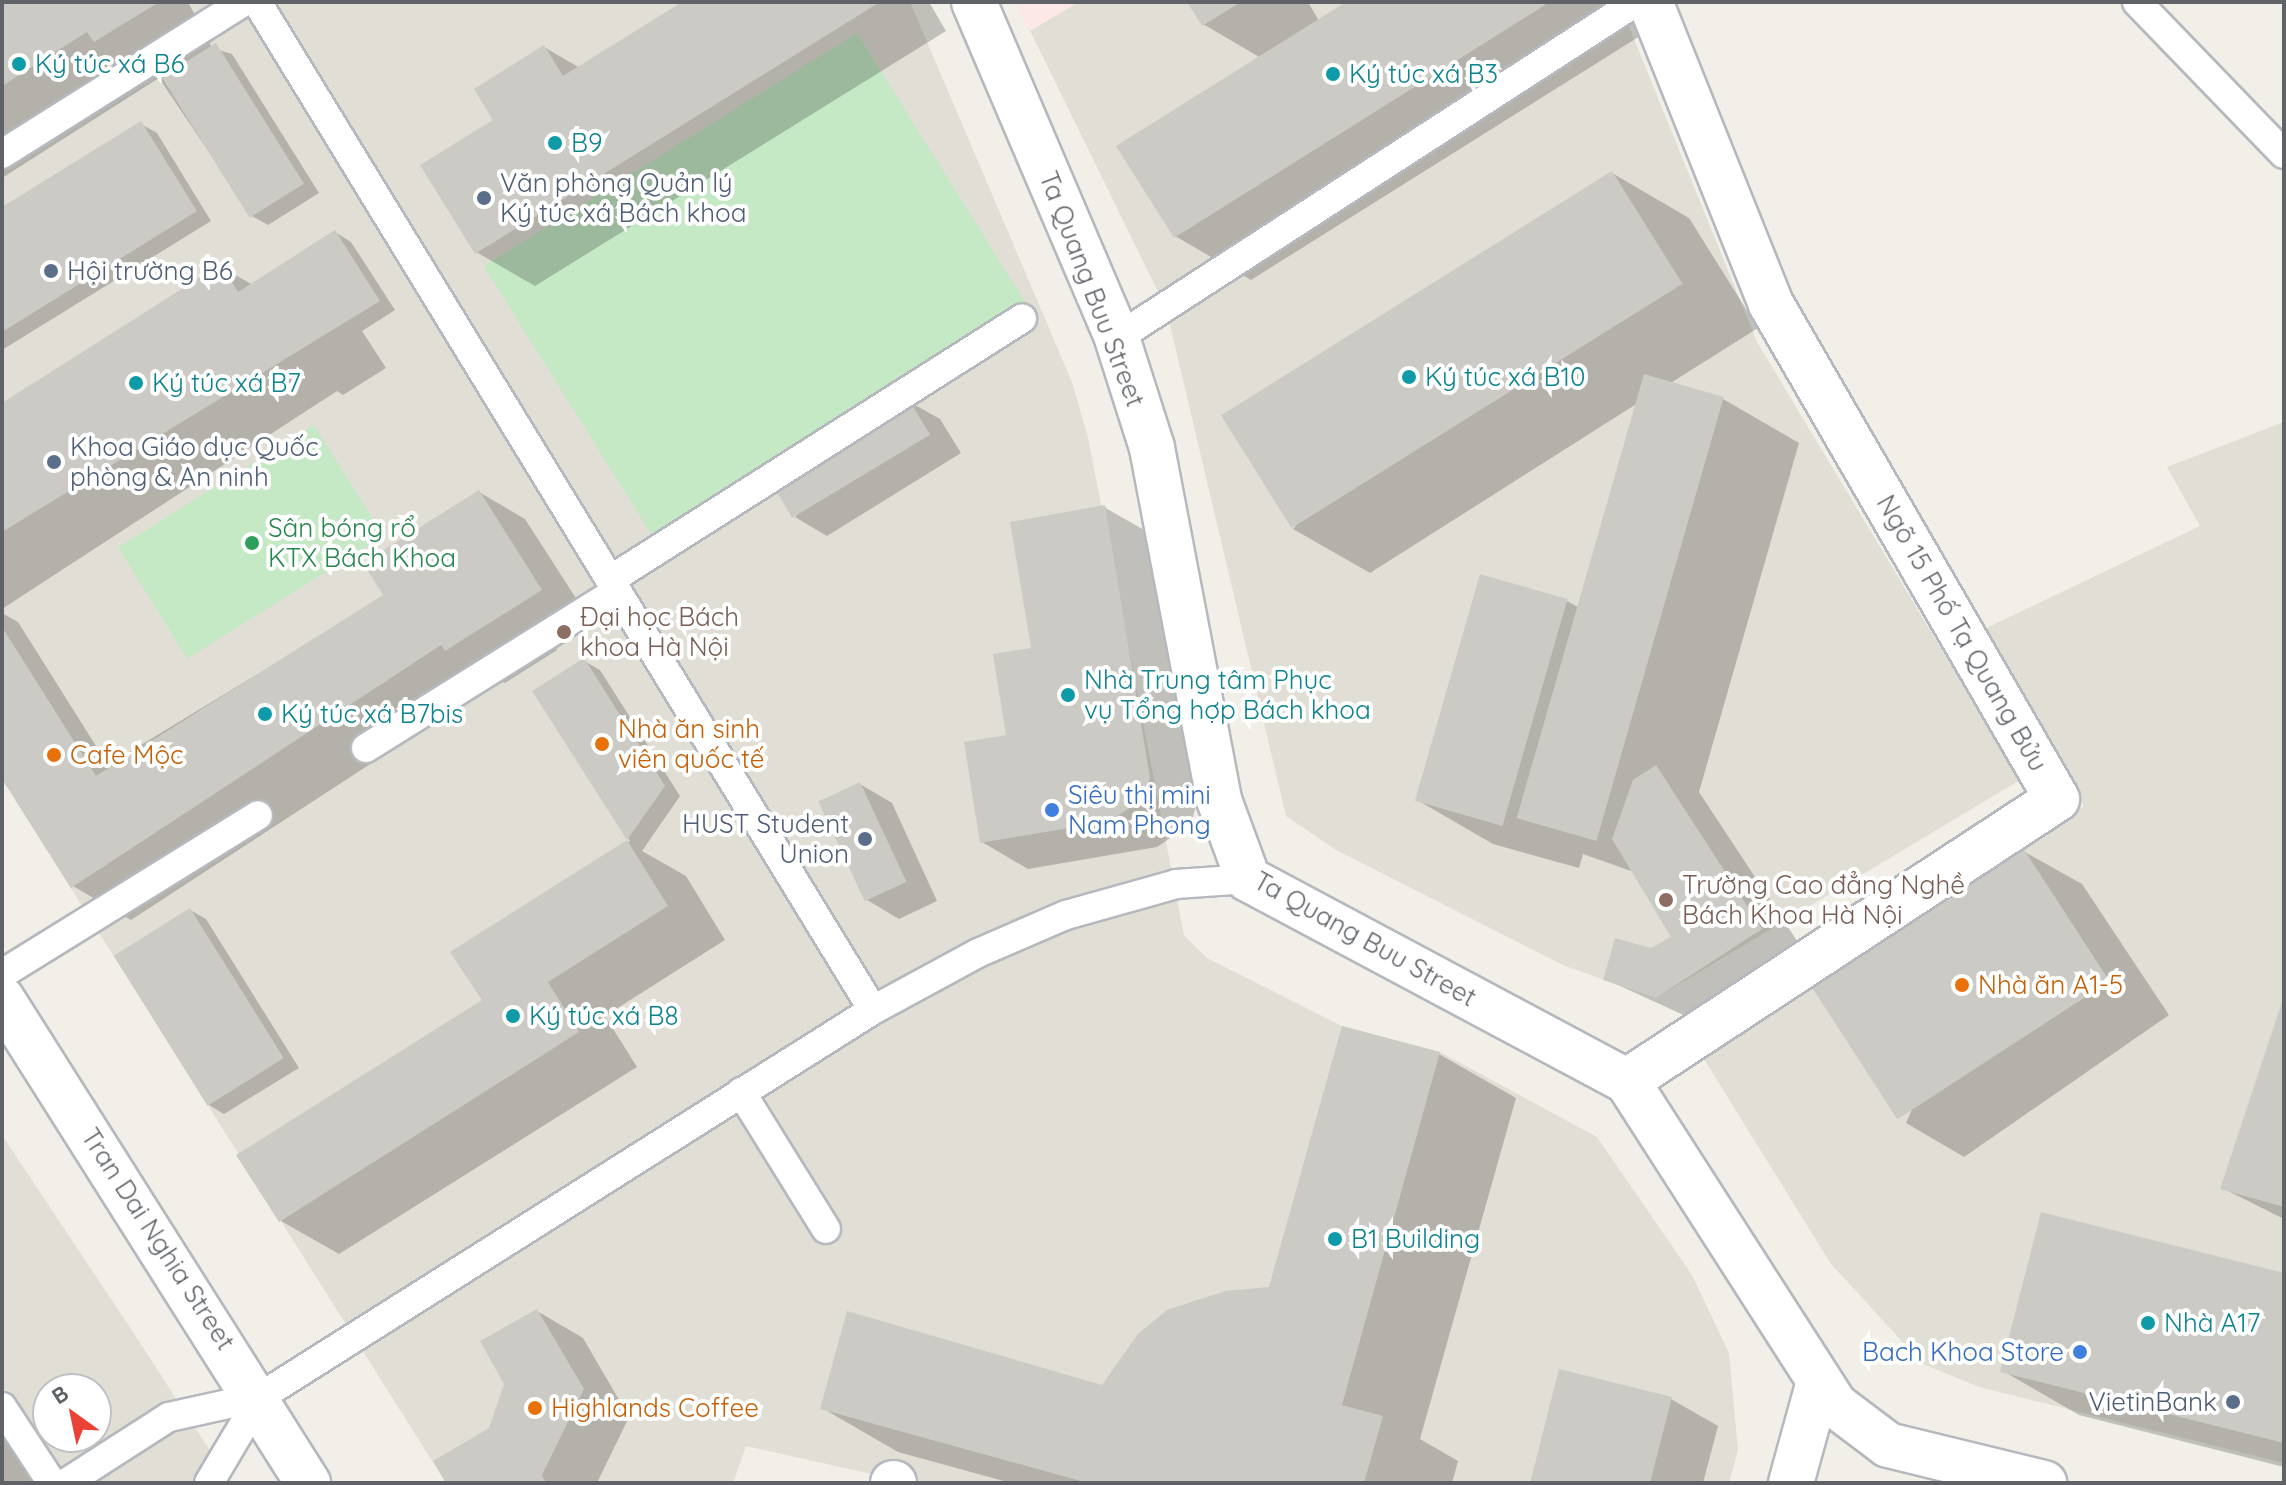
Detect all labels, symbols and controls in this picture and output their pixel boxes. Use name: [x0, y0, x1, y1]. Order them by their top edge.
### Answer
place label: Ký túc xá B6: [35, 48, 184, 80]
marker: Ký túc xá B6: [10, 55, 28, 73]
place label: Ký túc xá B3: [1349, 58, 1498, 90]
marker: Ký túc xá B3: [1324, 65, 1342, 83]
place label: B9: [571, 127, 602, 159]
marker: B9: [546, 134, 564, 152]
place label: Văn phòng Quản lý Ký túc xá Bách khoa: [500, 167, 747, 228]
street label: Ta Quang Buu Street: [1033, 167, 1151, 411]
marker: Văn phòng Quản lý Ký túc xá Bách khoa: [475, 189, 493, 207]
place label: Hội trường B6: [67, 255, 233, 287]
marker: Hội trường B6: [42, 262, 60, 280]
place label: Ký túc xá B10: [1425, 361, 1586, 393]
place label: Ký túc xá B7: [152, 367, 301, 399]
marker: Ký túc xá B10: [1400, 368, 1418, 386]
marker: Ký túc xá B7: [127, 374, 145, 392]
place label: Khoa Giáo dục Quốc phòng & An ninh: [70, 431, 319, 492]
marker: Khoa Giáo dục Quốc phòng & An ninh: [45, 453, 63, 471]
street label: Ngõ 15 Phố Tạ Quang Bửu: [1870, 489, 2054, 777]
place label: Sân bóng rổ KTX Bách Khoa: [268, 512, 456, 574]
marker: Sân bóng rổ KTX Bách Khoa: [243, 534, 261, 552]
place label: Đại học Bách khoa Hà Nội: [580, 601, 739, 662]
marker: Đại học Bách khoa Hà Nội: [555, 623, 573, 641]
place label: Nhà Trung tâm Phục vụ Tổng hợp Bách khoa: [1084, 664, 1371, 726]
marker: Nhà Trung tâm Phục vụ Tổng hợp Bách khoa: [1059, 686, 1077, 704]
place label: Ký túc xá B7bis: [281, 698, 463, 730]
marker: Ký túc xá B7bis: [256, 705, 274, 723]
place label: Nhà ăn sinh viên quốc tế: [618, 713, 764, 774]
marker: Nhà ăn sinh viên quốc tế: [593, 735, 611, 753]
place label: Cafe Mộc: [70, 739, 184, 771]
marker: Cafe Mộc: [45, 746, 63, 764]
place label: Siêu thị mini Nam Phong: [1068, 779, 1211, 840]
marker: Siêu thị mini Nam Phong: [1043, 801, 1061, 819]
place label: HUST Student Union: [682, 808, 849, 870]
marker: HUST Student Union: [856, 830, 874, 848]
street label: Ta Quang Buu Street: [1248, 865, 1482, 1013]
place label: Trường Cao đẳng Nghề Bách Khoa Hà Nội: [1682, 869, 1965, 930]
marker: Trường Cao đẳng Nghề Bách Khoa Hà Nội: [1657, 891, 1675, 909]
place label: Nhà ăn A1-5: [1978, 969, 2123, 1001]
marker: Nhà ăn A1-5: [1953, 976, 1971, 994]
place label: Ký túc xá B8: [529, 1000, 678, 1032]
marker: Ký túc xá B8: [504, 1007, 522, 1025]
street label: Tran Dai Nghia Street: [75, 1122, 241, 1356]
place label: B1 Building: [1351, 1223, 1480, 1255]
marker: B1 Building: [1326, 1230, 1344, 1248]
place label: Nhà A17: [2164, 1307, 2260, 1339]
marker: Nhà A17: [2139, 1314, 2157, 1332]
place label: Bach Khoa Store: [1862, 1336, 2064, 1368]
marker: Bach Khoa Store: [2071, 1343, 2089, 1361]
north arrow: [32, 1373, 112, 1453]
text: B: [46, 1379, 74, 1410]
place label: VietinBank: [2088, 1386, 2217, 1418]
place label: Highlands Coffee: [551, 1392, 759, 1424]
marker: VietinBank: [2224, 1393, 2242, 1411]
marker: Highlands Coffee: [526, 1399, 544, 1417]

